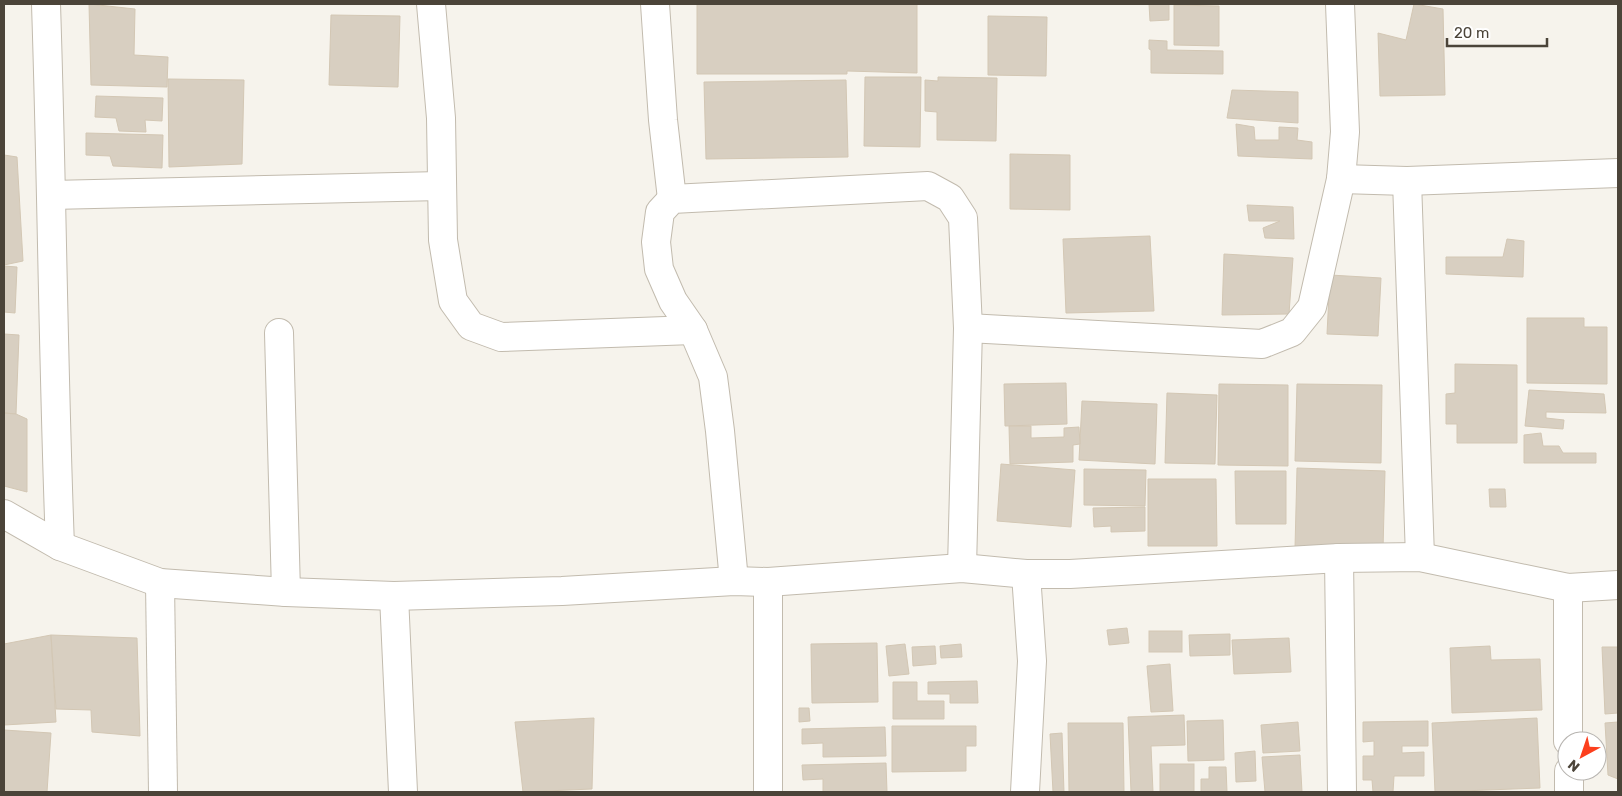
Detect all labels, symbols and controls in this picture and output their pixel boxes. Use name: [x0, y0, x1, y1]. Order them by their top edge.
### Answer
scale bar: [1447, 15, 1547, 47]
text: 20 m: [1454, 24, 1489, 42]
north arrow: [1557, 731, 1607, 781]
text: N: [1565, 756, 1583, 775]

